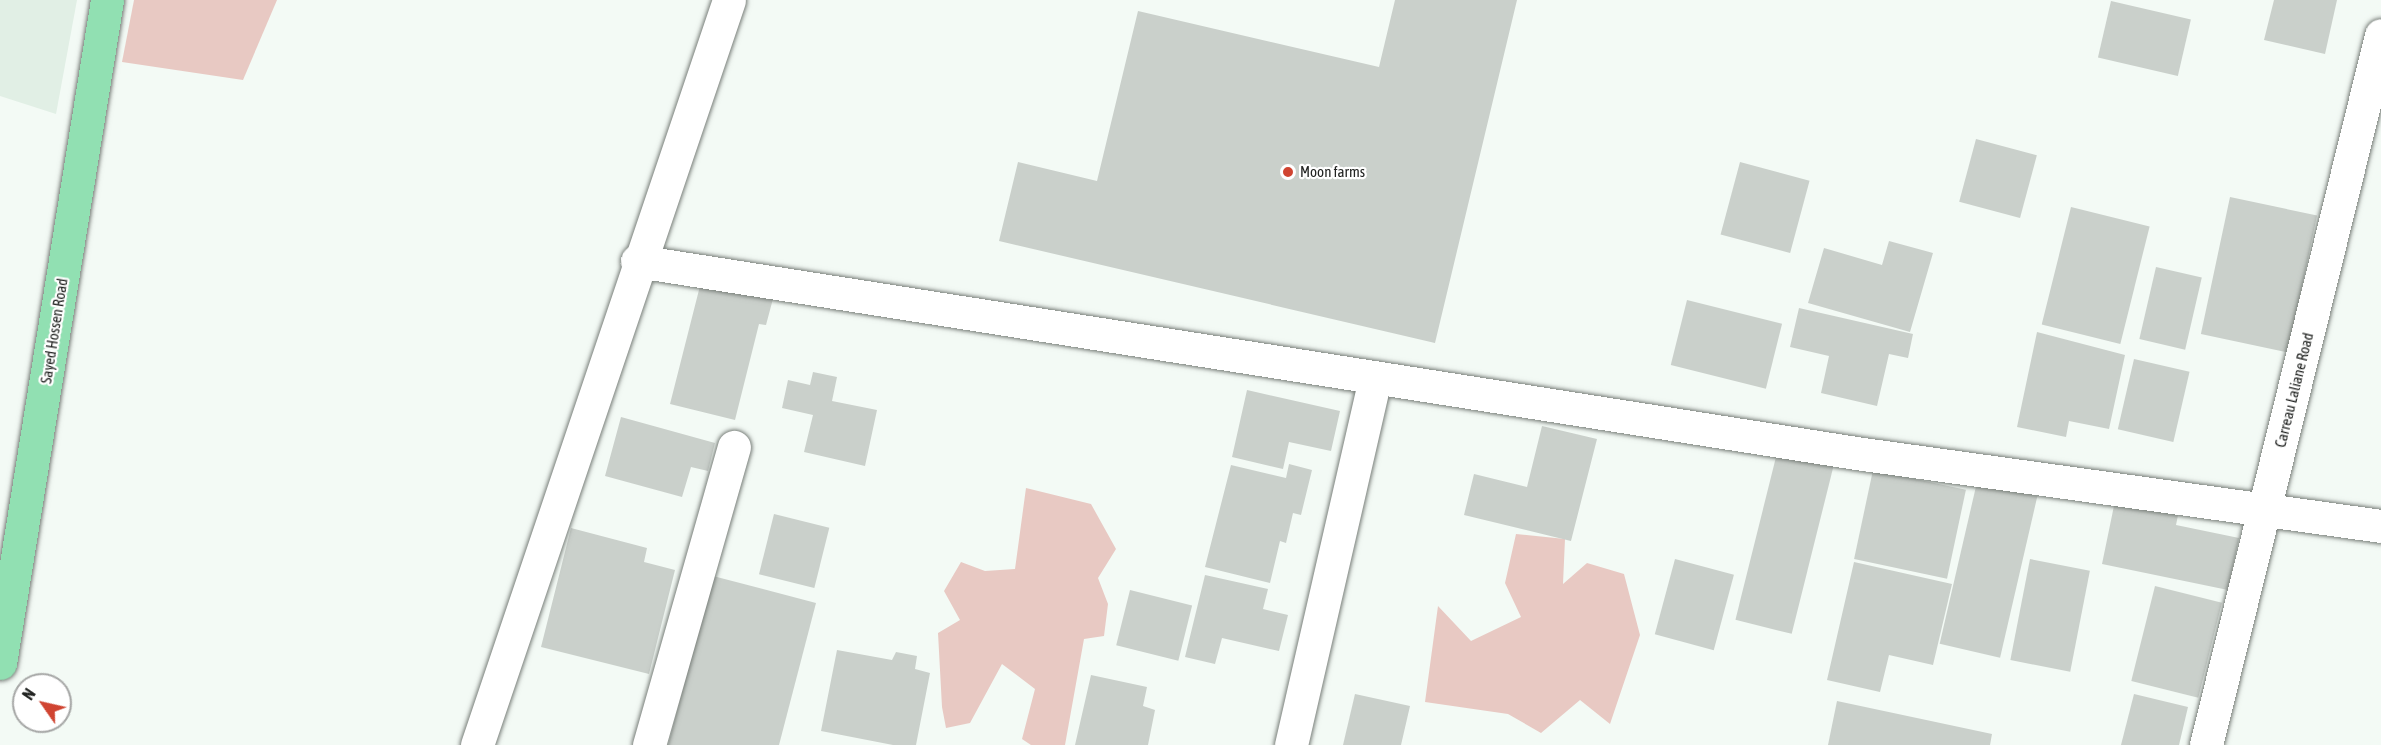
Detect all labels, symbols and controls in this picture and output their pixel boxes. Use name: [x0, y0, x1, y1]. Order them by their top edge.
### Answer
place label: Moon farms: [1300, 163, 1365, 181]
marker: Moon farms: [1281, 165, 1295, 179]
street label: Sayed Hossen Road: [37, 277, 71, 385]
street label: Carreau Laliane Road: [2271, 331, 2317, 449]
north arrow: [12, 673, 72, 733]
text: N: [19, 685, 39, 703]

